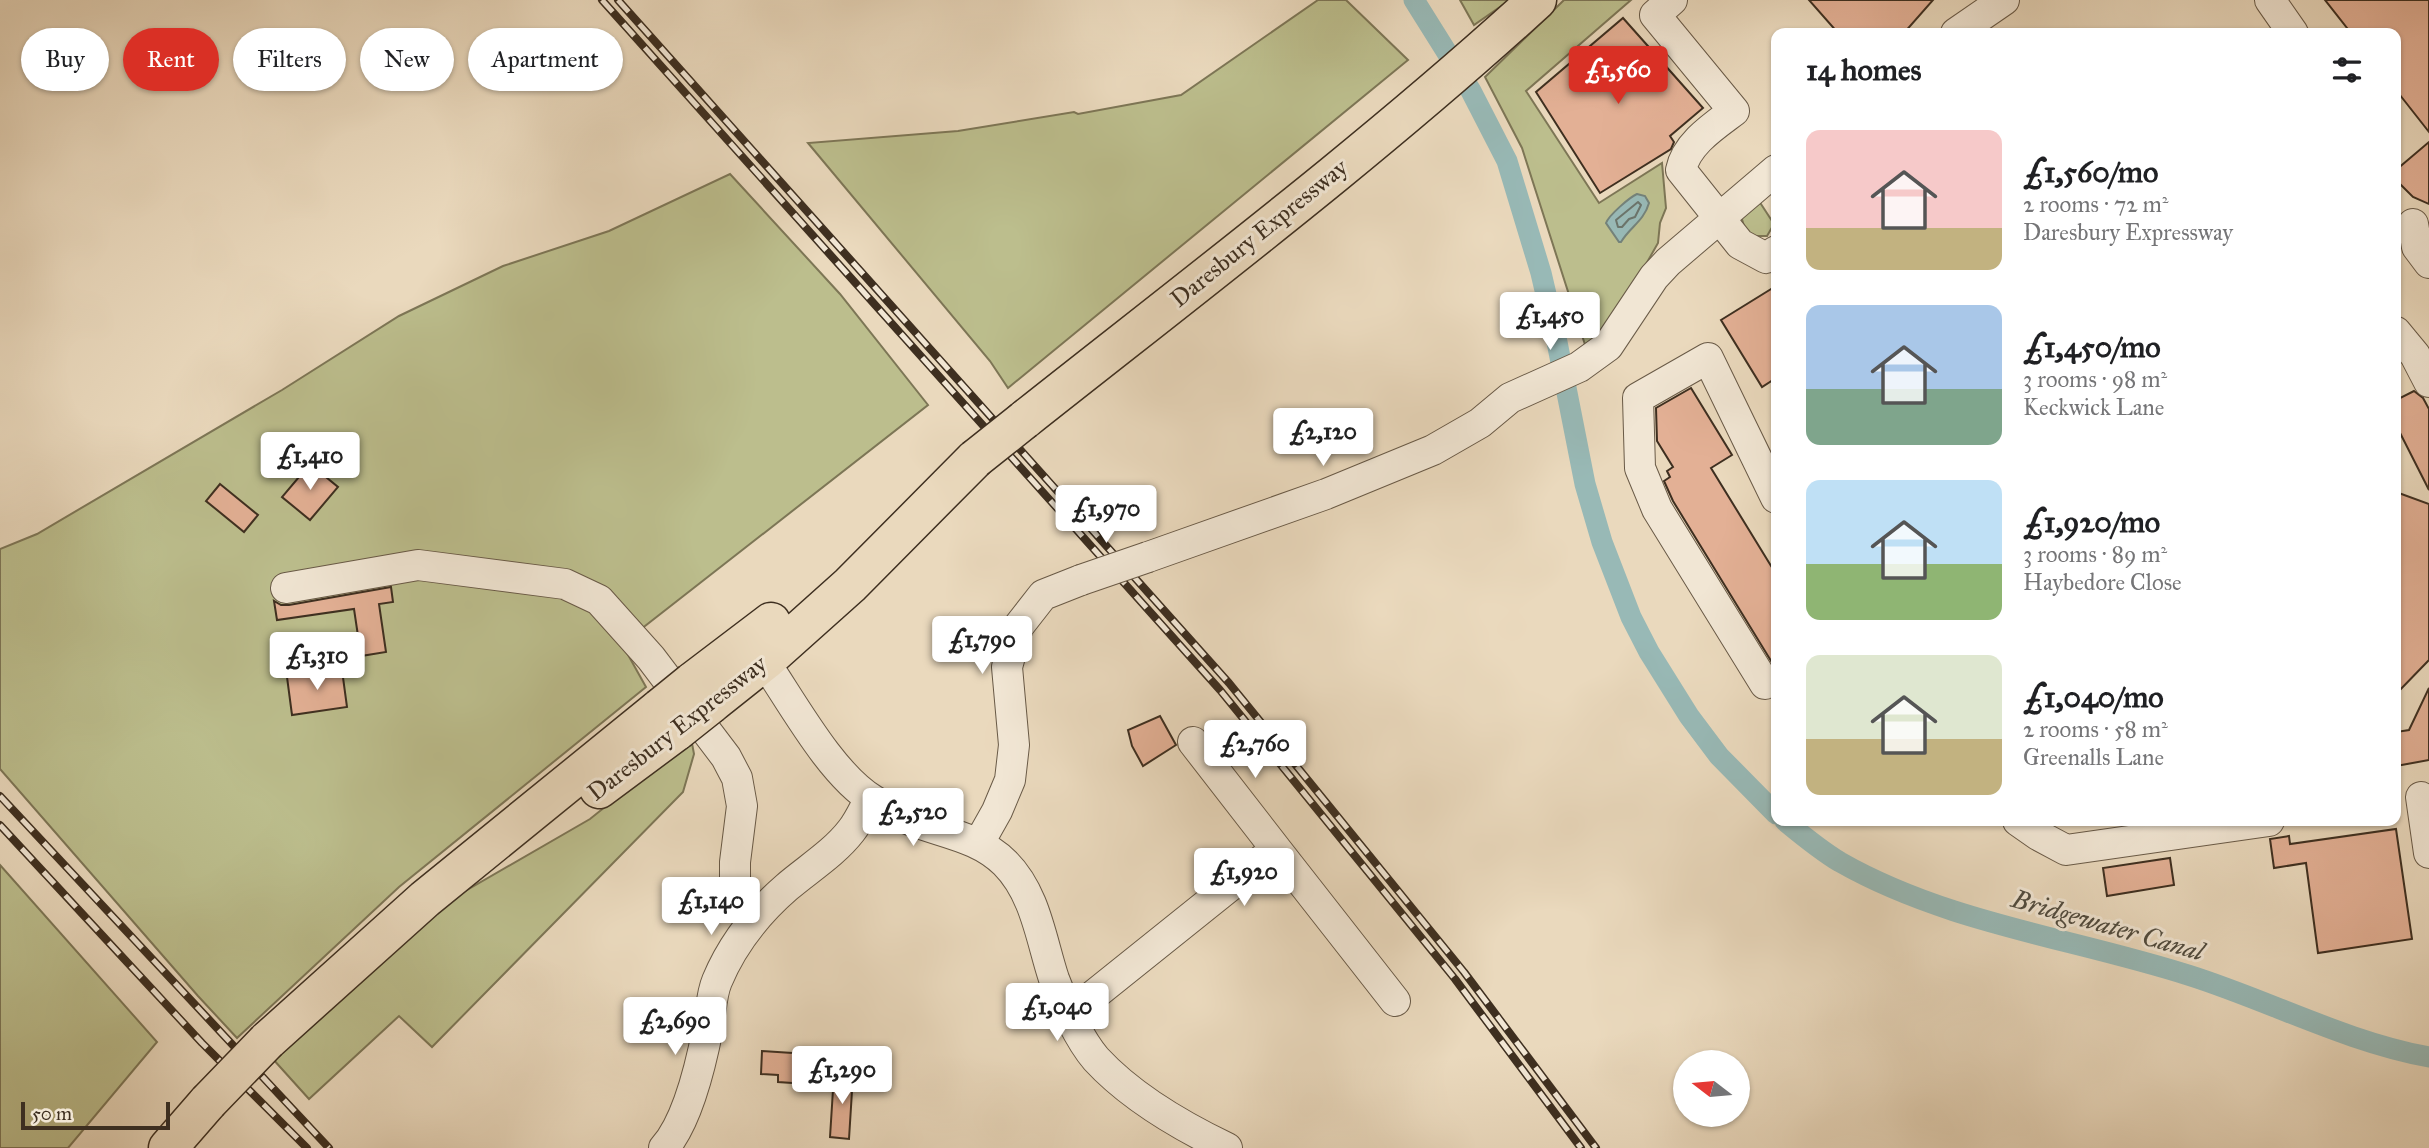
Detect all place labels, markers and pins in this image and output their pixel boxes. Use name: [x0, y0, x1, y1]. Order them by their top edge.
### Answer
pin: £1,560: [1561, 46, 1675, 106]
pin: £1,450: [1493, 292, 1607, 352]
pin: £2,120: [1266, 408, 1380, 468]
pin: £1,410: [253, 433, 367, 492]
pin: £1,970: [1049, 486, 1163, 545]
pin: £1,790: [925, 616, 1039, 676]
pin: £1,310: [260, 632, 374, 692]
pin: £2,760: [1198, 720, 1312, 780]
pin: £2,520: [856, 788, 970, 848]
pin: £1,920: [1187, 848, 1301, 908]
pin: £1,140: [654, 878, 768, 937]
pin: £1,040: [1000, 984, 1114, 1043]
pin: £2,690: [618, 998, 732, 1057]
pin: £1,290: [785, 1046, 899, 1106]

